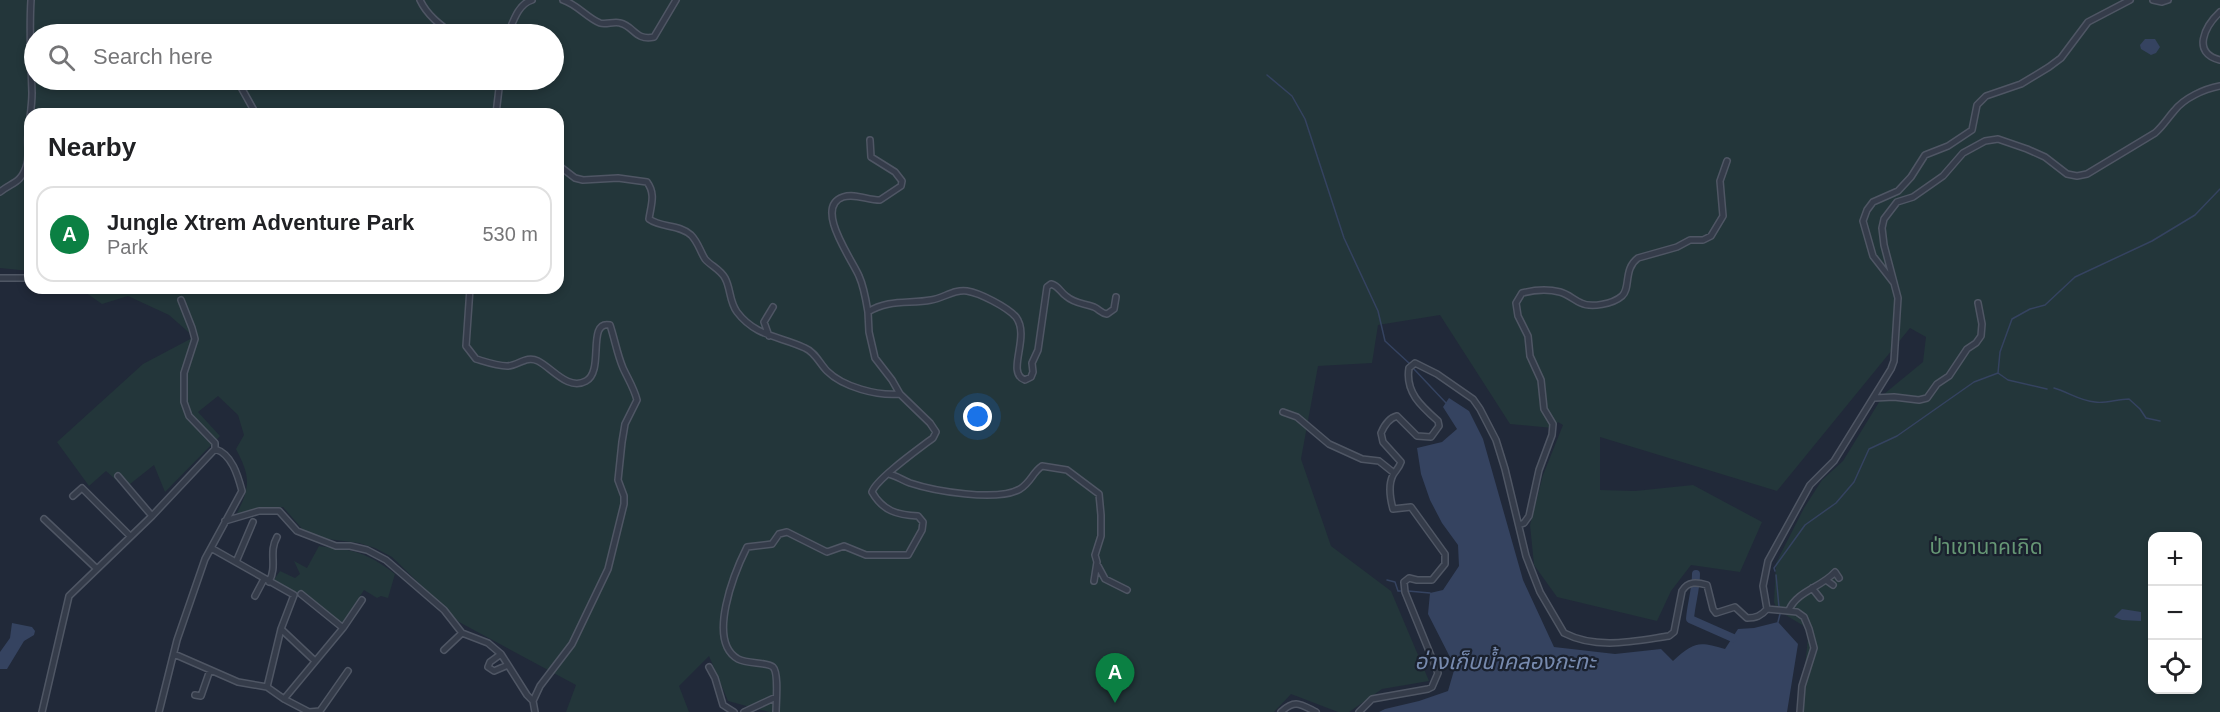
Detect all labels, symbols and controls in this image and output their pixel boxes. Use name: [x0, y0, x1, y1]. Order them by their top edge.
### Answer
search box: [24, 24, 564, 90]
icon: search: [45, 41, 78, 74]
text: Search here: [93, 44, 213, 69]
text: Nearby: [48, 132, 136, 162]
text: Jungle Xtrem Adventure Park: [107, 210, 414, 235]
text: A: [62, 223, 77, 245]
text: 530 m: [482, 223, 538, 245]
text: Park: [107, 236, 148, 258]
your location: [963, 402, 992, 431]
map controls: [2148, 532, 2202, 694]
button: +: [2148, 532, 2202, 586]
park label: ป่าเขานาคเกิด: [1929, 535, 2043, 558]
button: −: [2148, 586, 2202, 640]
button: locate: [2148, 640, 2202, 694]
water label: อ่างเก็บน้ำคลองกะทะ: [1415, 646, 1597, 674]
pin: A: [1096, 654, 1134, 703]

